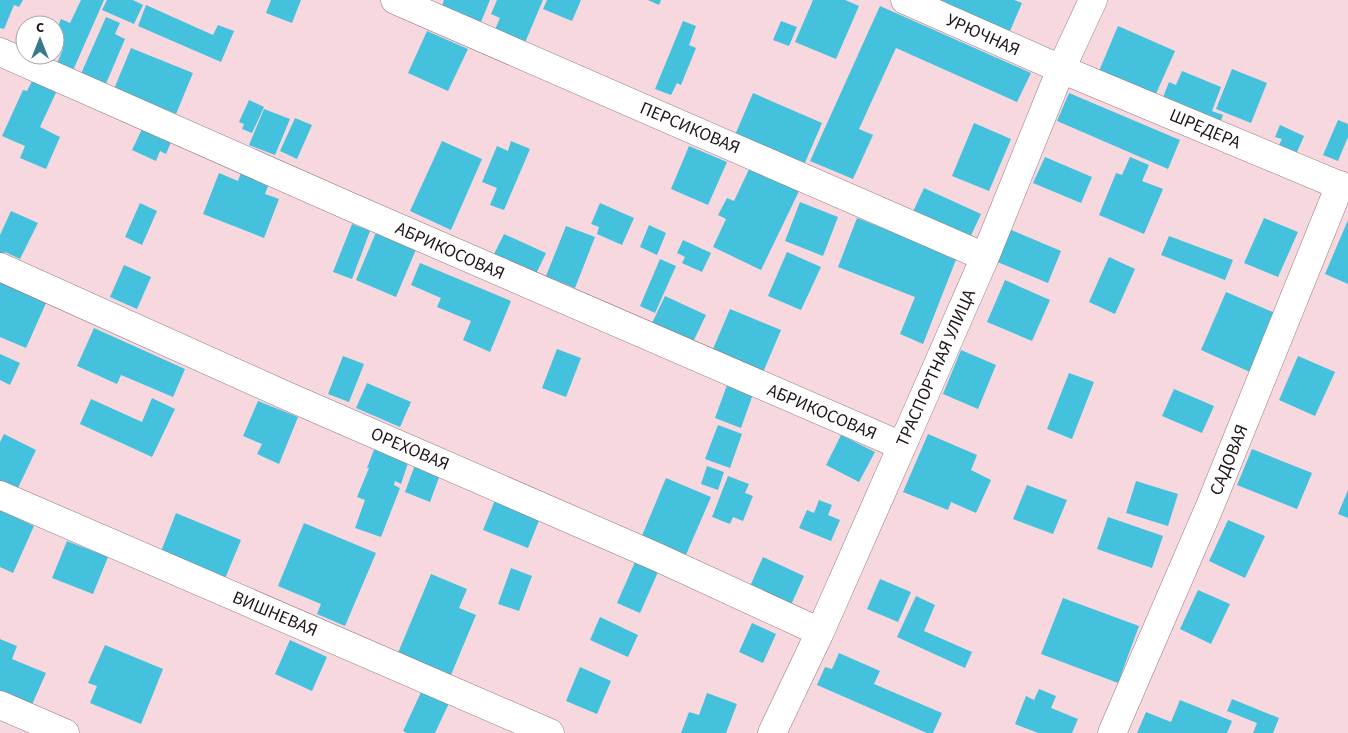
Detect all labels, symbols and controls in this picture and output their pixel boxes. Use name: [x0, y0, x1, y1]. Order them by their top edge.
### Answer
street label: УРЮЧНАЯ: [942, 8, 1024, 62]
north arrow: [15, 15, 65, 65]
text: С: [36, 18, 44, 38]
street label: ПЕРСИКОВАЯ: [636, 96, 744, 160]
street label: ШРЕДЕРА: [1165, 103, 1245, 155]
street label: АБРИКОСОВАЯ: [391, 216, 509, 286]
street label: ТРАСПОРТНАЯ УЛИЦА: [890, 285, 982, 451]
street label: АБРИКОСОВАЯ: [763, 378, 881, 446]
street label: ОРЕХОВАЯ: [367, 421, 453, 477]
street label: САДОВАЯ: [1203, 421, 1255, 499]
street label: ВИШНЕВАЯ: [229, 585, 321, 643]

